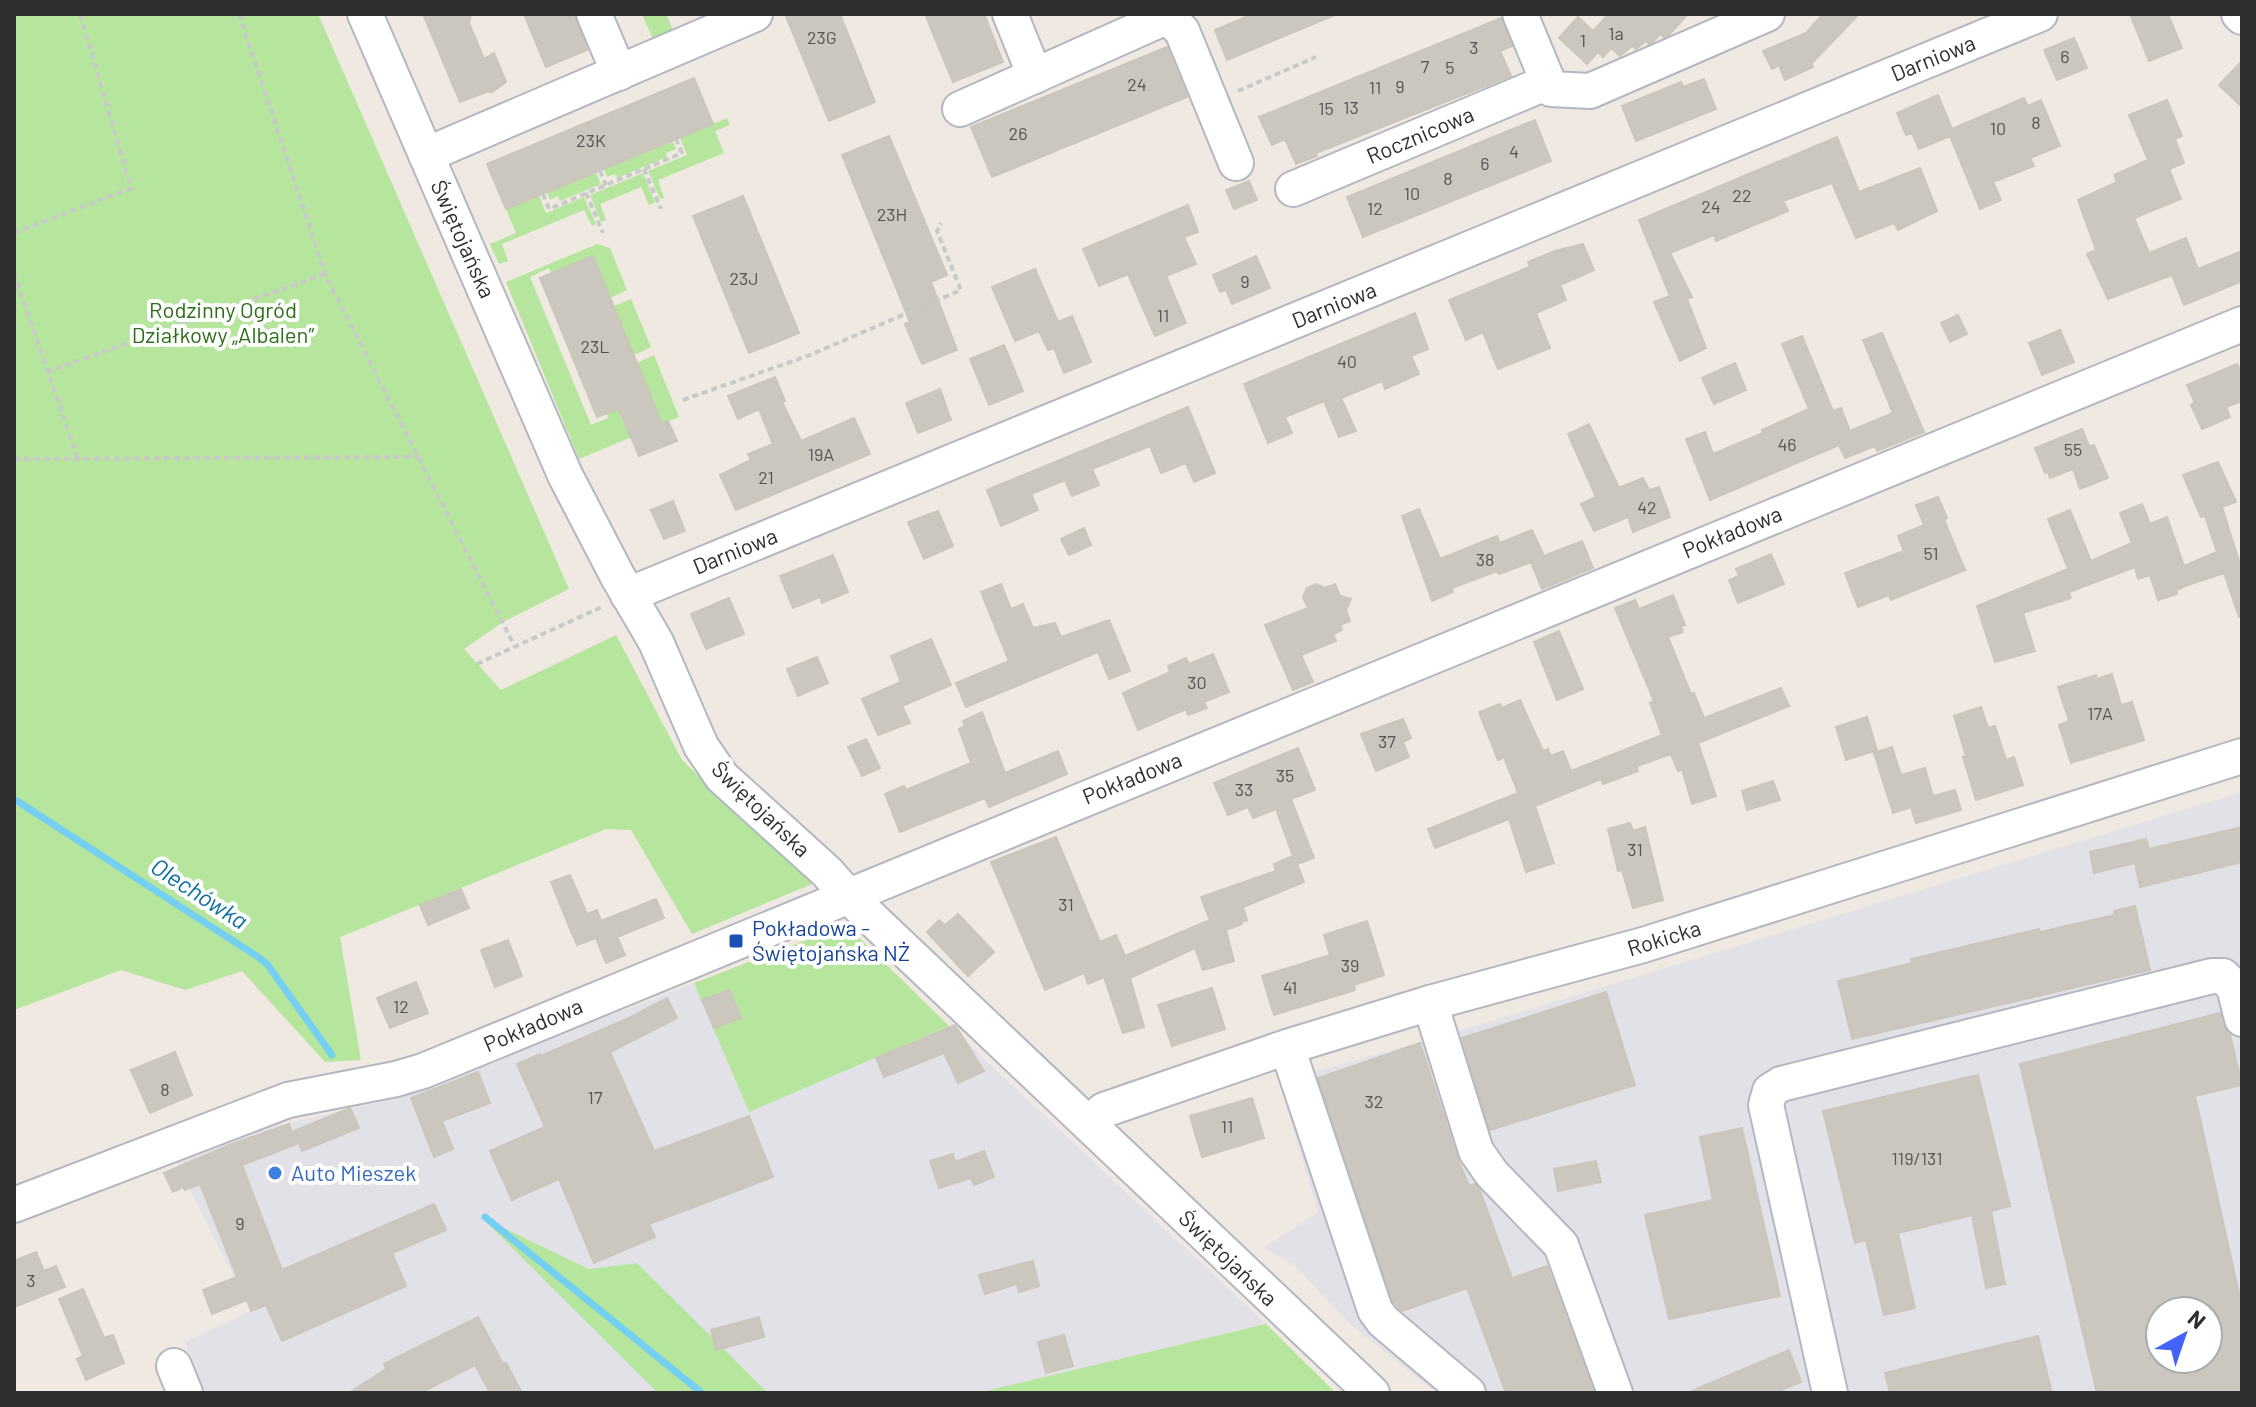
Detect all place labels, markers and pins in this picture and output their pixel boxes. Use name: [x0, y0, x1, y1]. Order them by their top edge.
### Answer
place label: Pokładowa - Świętojańska NŻ: [752, 914, 910, 965]
marker: Pokładowa - Świętojańska NŻ: [727, 932, 745, 950]
place label: Auto Mieszek: [291, 1159, 416, 1185]
marker: Auto Mieszek: [266, 1164, 284, 1182]

